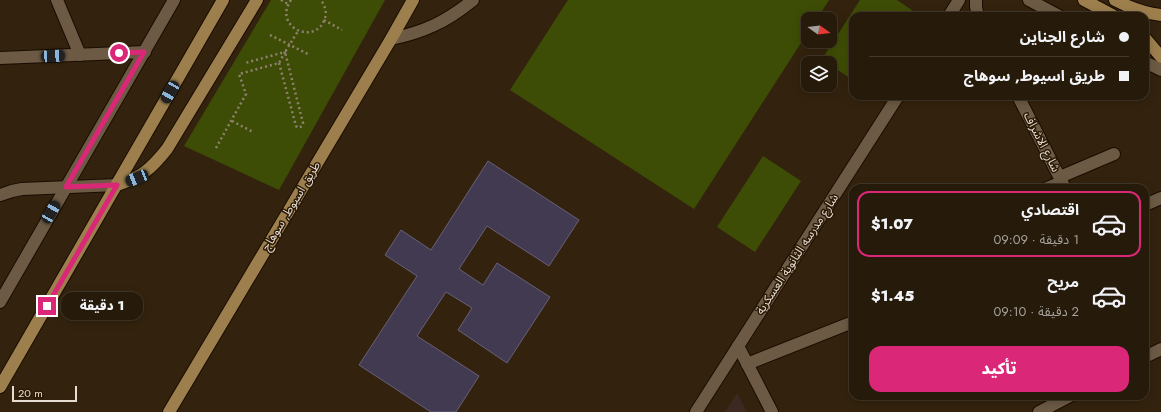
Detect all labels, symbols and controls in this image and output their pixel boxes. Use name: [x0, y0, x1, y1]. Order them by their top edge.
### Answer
north arrow: [801, 12, 837, 48]
map controls: [801, 12, 837, 92]
text: شارع الجناين: [1020, 26, 1105, 48]
route start: [110, 44, 128, 62]
car: [41, 49, 65, 63]
button: layers: [801, 56, 837, 92]
text: طريق اسيوط, سوهاج: [964, 65, 1105, 87]
car: [159, 79, 181, 105]
street label: شارع الاشراف: [1019, 109, 1065, 175]
street label: طريق اسيوط, سوهاج: [257, 158, 325, 254]
car: [124, 168, 150, 188]
street label: شارع مدرسه الثانوية العسكرية: [751, 190, 843, 318]
car: [40, 199, 62, 225]
text: اقتصادي: [1021, 199, 1079, 221]
icon: car: [1091, 206, 1127, 242]
text: $1.07: [871, 213, 913, 235]
text: 1 دقيقة · 09:09: [993, 230, 1079, 249]
text: مريح: [1047, 271, 1079, 293]
icon: car: [1091, 278, 1127, 314]
text: $1.45: [871, 285, 914, 307]
callout: 1 دقيقة: [61, 292, 143, 320]
text: 1 دقيقة: [80, 296, 124, 315]
route end: [38, 297, 56, 315]
text: 2 دقيقة · 09:10: [994, 302, 1079, 321]
button: تأكيد: [869, 346, 1129, 392]
scale bar: [12, 384, 77, 403]
text: 20 m: [18, 385, 43, 401]

